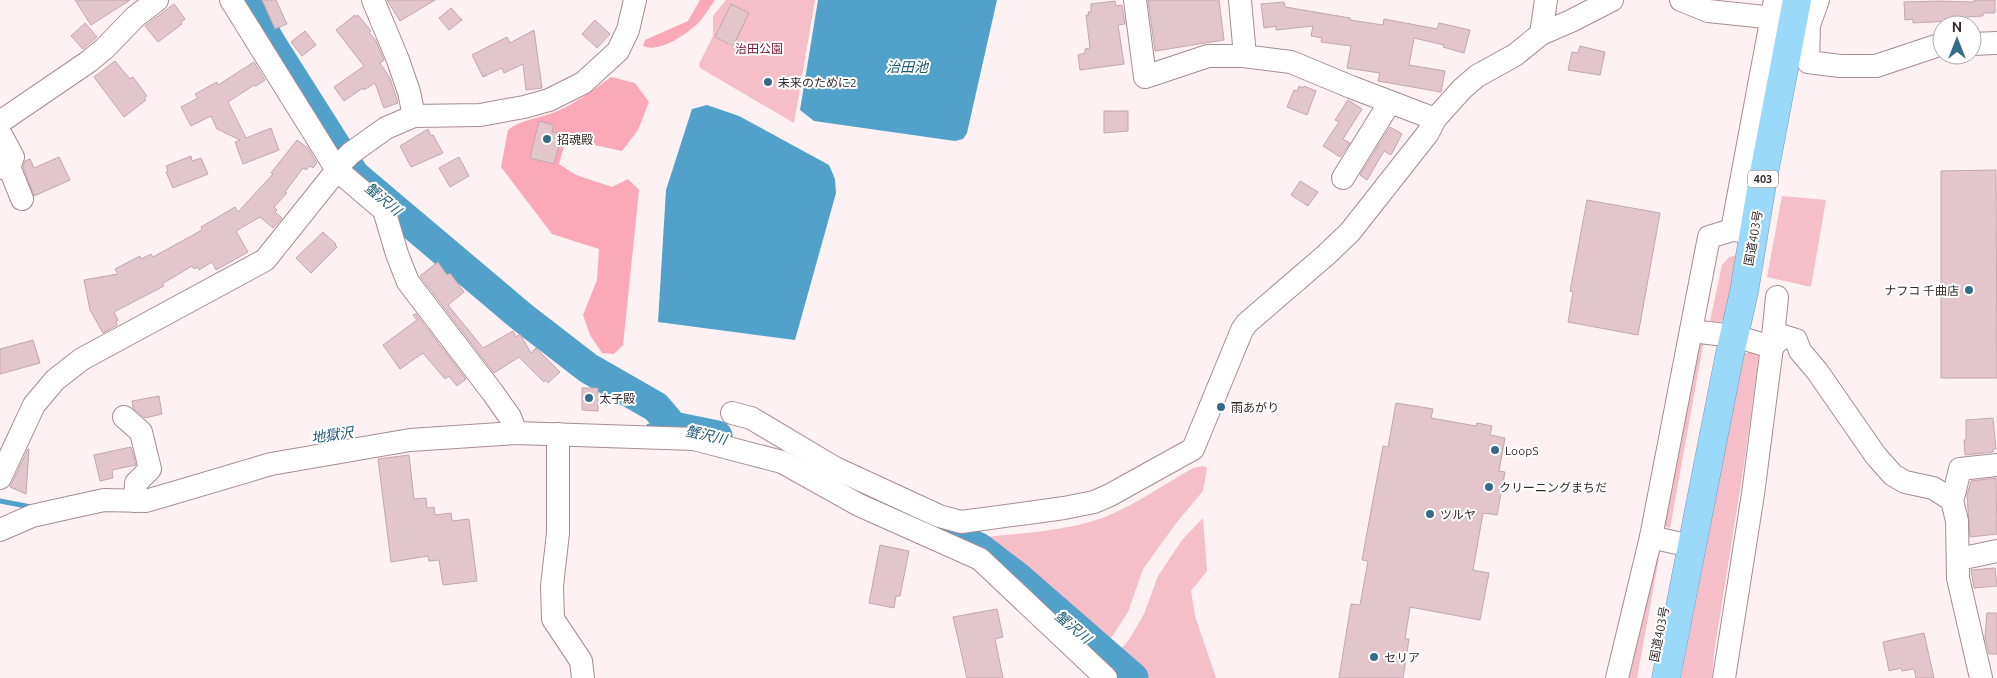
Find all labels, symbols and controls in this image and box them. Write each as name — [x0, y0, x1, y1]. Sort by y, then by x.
north arrow — [1932, 15, 1982, 65]
text: N — [1952, 19, 1962, 35]
park label: 治田公園 — [735, 42, 783, 55]
water label: 治田池 — [886, 59, 930, 75]
marker: 未来のために2 — [762, 76, 774, 88]
place label: 未来のために2 — [778, 76, 857, 89]
marker: 招魂殿 — [541, 133, 553, 145]
place label: 招魂殿 — [557, 133, 593, 146]
road number: 403 — [1748, 170, 1778, 188]
water label: 蟹沢川 — [362, 179, 406, 220]
street label: 国道403号 — [1742, 209, 1764, 267]
place label: ナフコ 千曲店 — [1884, 284, 1959, 297]
marker: ナフコ 千曲店 — [1963, 284, 1975, 296]
marker: 太子殿 — [583, 392, 595, 404]
place label: 太子殿 — [599, 392, 635, 405]
marker: 雨あがり — [1215, 401, 1227, 413]
place label: 雨あがり — [1231, 401, 1279, 414]
water label: 蟹沢川 — [684, 422, 730, 448]
water label: 地獄沢 — [310, 424, 356, 446]
marker: LoopS — [1489, 444, 1501, 456]
place label: LoopS — [1505, 444, 1538, 457]
marker: クリーニングまちだ — [1483, 481, 1495, 493]
place label: クリーニングまちだ — [1499, 481, 1607, 494]
marker: ツルヤ — [1424, 508, 1436, 520]
place label: ツルヤ — [1440, 508, 1476, 521]
street label: 国道403号 — [1647, 605, 1671, 663]
water label: 蟹沢川 — [1052, 607, 1096, 648]
marker: セリア — [1368, 651, 1380, 663]
place label: セリア — [1384, 651, 1420, 664]

